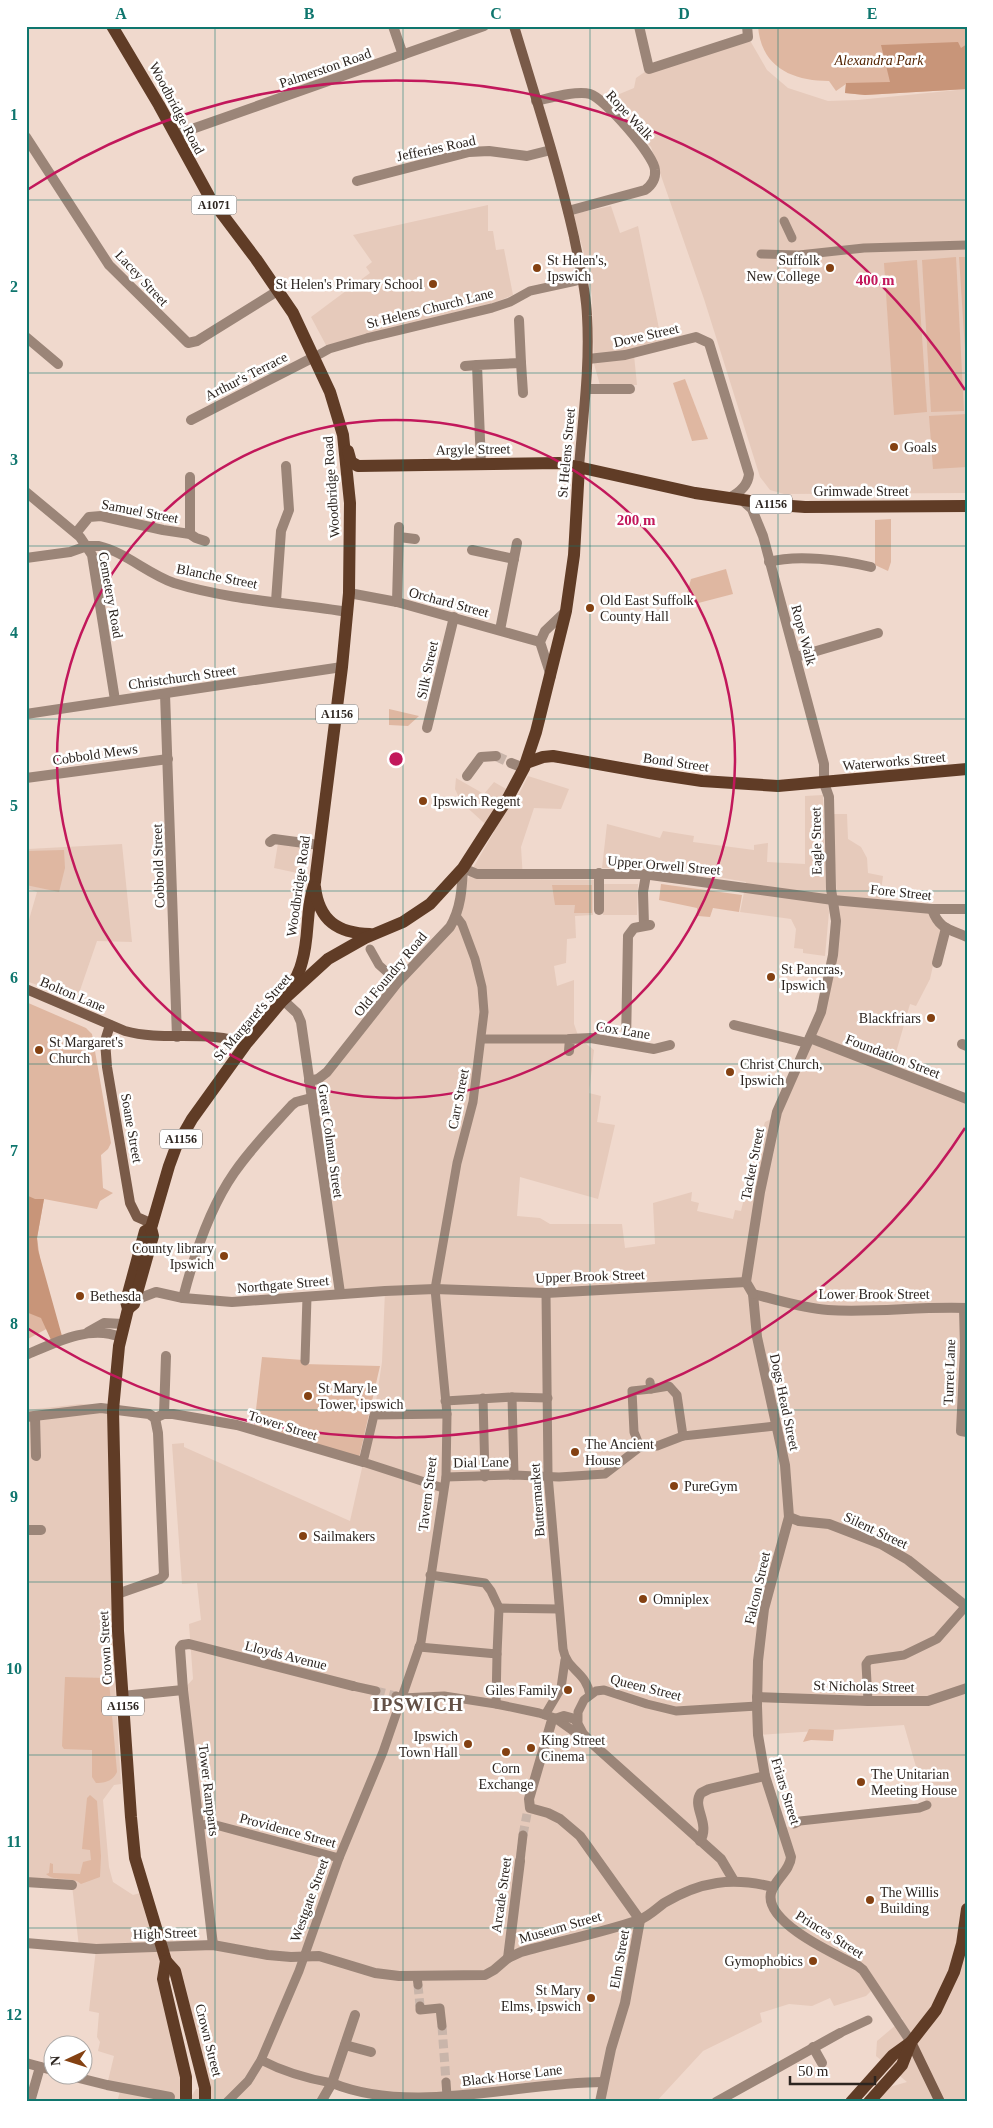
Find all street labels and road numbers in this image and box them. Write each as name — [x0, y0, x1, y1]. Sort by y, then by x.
street label: Palmerston Road — [277, 46, 373, 91]
street label: Woodbridge Road — [146, 60, 207, 157]
street label: Rope Walk — [603, 88, 656, 143]
street label: Jefferies Road — [395, 133, 477, 164]
road number: A1071 — [192, 196, 236, 214]
street label: Lacey Street — [112, 247, 171, 309]
street label: St Helens Church Lane — [365, 285, 495, 332]
street label: Dove Street — [612, 321, 680, 350]
street label: Arthur's Terrace — [203, 349, 290, 404]
street label: St Helens Street — [555, 407, 578, 499]
street label: Woodbridge Road — [320, 436, 343, 538]
street label: Argyle Street — [435, 441, 511, 458]
street label: Grimwade Street — [813, 484, 909, 499]
road number: A1156 — [750, 494, 792, 514]
street label: Samuel Street — [100, 497, 180, 526]
street label: Cemetery Road — [96, 551, 125, 639]
street label: Blanche Street — [175, 561, 259, 592]
street label: Orchard Street — [407, 585, 491, 620]
street label: Rope Walk — [788, 603, 819, 667]
street label: Silk Street — [414, 640, 441, 700]
street label: Christchurch Street — [127, 663, 237, 692]
road number: A1156 — [316, 704, 358, 724]
street label: Cobbold Mews — [51, 741, 139, 768]
street label: Bond Street — [642, 750, 710, 775]
street label: Waterworks Street — [842, 750, 946, 773]
street label: Eagle Street — [808, 807, 825, 875]
street label: Cobbold Street — [150, 823, 167, 908]
street label: Woodbridge Road — [284, 835, 313, 938]
street label: Upper Orwell Street — [607, 853, 721, 878]
street label: Fore Street — [869, 882, 933, 903]
street label: Old Foundry Road — [351, 929, 430, 1019]
street label: St Margaret's Street — [211, 971, 294, 1064]
street label: Bolton Lane — [38, 974, 108, 1015]
street label: Cox Lane — [595, 1019, 651, 1042]
street label: Foundation Street — [843, 1032, 942, 1081]
street label: Carr Street — [445, 1068, 472, 1130]
street label: Great Colman Street — [315, 1083, 346, 1199]
street label: Soane Street — [118, 1092, 145, 1164]
street label: Tacket Street — [738, 1127, 767, 1201]
road number: A1156 — [160, 1130, 202, 1148]
street label: Upper Brook Street — [535, 1267, 645, 1286]
street label: Northgate Street — [236, 1273, 330, 1296]
street label: Lower Brook Street — [818, 1287, 930, 1302]
street label: Turret Lane — [941, 1339, 958, 1405]
street label: Dogs Head Street — [767, 1352, 802, 1452]
street label: Tower Street — [246, 1408, 319, 1443]
street label: Dial Lane — [453, 1455, 509, 1470]
street label: Tavern Street — [415, 1456, 440, 1532]
street label: Buttermarket — [527, 1462, 548, 1537]
street label: Silent Street — [841, 1509, 910, 1552]
street label: Falcon Street — [742, 1550, 773, 1626]
street label: Crown Street — [96, 1610, 115, 1685]
street label: Lloyds Avenue — [243, 1638, 329, 1673]
street label: Queen Street — [609, 1671, 683, 1704]
street label: St Nicholas Street — [813, 1678, 915, 1695]
road number: A1156 — [102, 1696, 144, 1715]
street label: Tower Ramparts — [195, 1743, 222, 1837]
street label: Friars Street — [768, 1756, 803, 1826]
street label: Providence Street — [238, 1810, 338, 1851]
street label: Arcade Street — [489, 1856, 514, 1934]
street label: Westgate Street — [288, 1857, 331, 1944]
street label: Princes Street — [793, 1908, 867, 1961]
street label: Museum Street — [517, 1909, 603, 1946]
street label: High Street — [133, 1925, 197, 1942]
street label: Elm Street — [607, 1928, 632, 1990]
street label: Crown Street — [192, 2002, 225, 2078]
street label: Black Horse Lane — [461, 2062, 563, 2089]

